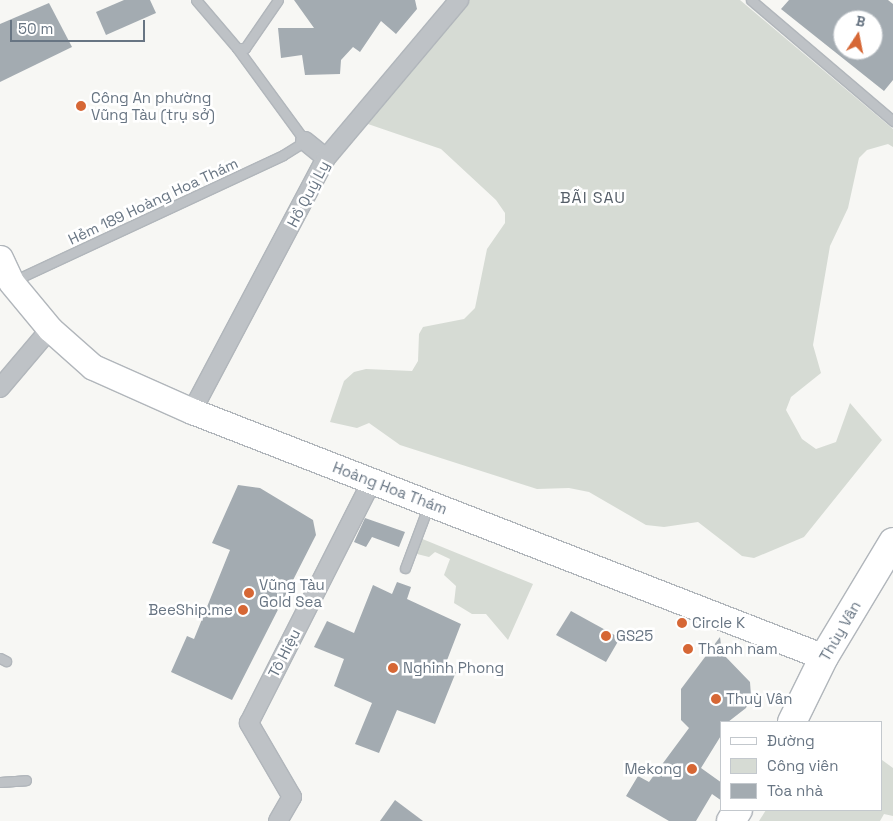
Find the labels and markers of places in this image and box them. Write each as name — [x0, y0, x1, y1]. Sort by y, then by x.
place label: Công An phường Vũng Tàu (trụ sở) — [91, 88, 215, 123]
marker: Công An phường Vũng Tàu (trụ sở) — [75, 100, 87, 112]
place label: Vũng Tàu Gold Sea — [259, 575, 325, 610]
marker: Vũng Tàu Gold Sea — [243, 587, 255, 599]
place label: BeeShip.me — [148, 601, 233, 619]
marker: BeeShip.me — [237, 604, 249, 616]
place label: Circle K — [692, 614, 745, 632]
marker: Circle K — [676, 617, 688, 629]
place label: GS25 — [616, 627, 653, 645]
marker: GS25 — [600, 630, 612, 642]
place label: Thanh nam — [698, 640, 778, 658]
marker: Thanh nam — [682, 643, 694, 655]
place label: Nghinh Phong — [403, 659, 504, 677]
marker: Nghinh Phong — [387, 662, 399, 674]
place label: Thuỳ Vân — [726, 690, 793, 708]
marker: Thuỳ Vân — [710, 693, 722, 705]
place label: Mekong — [624, 760, 682, 778]
marker: Mekong — [686, 763, 698, 775]

